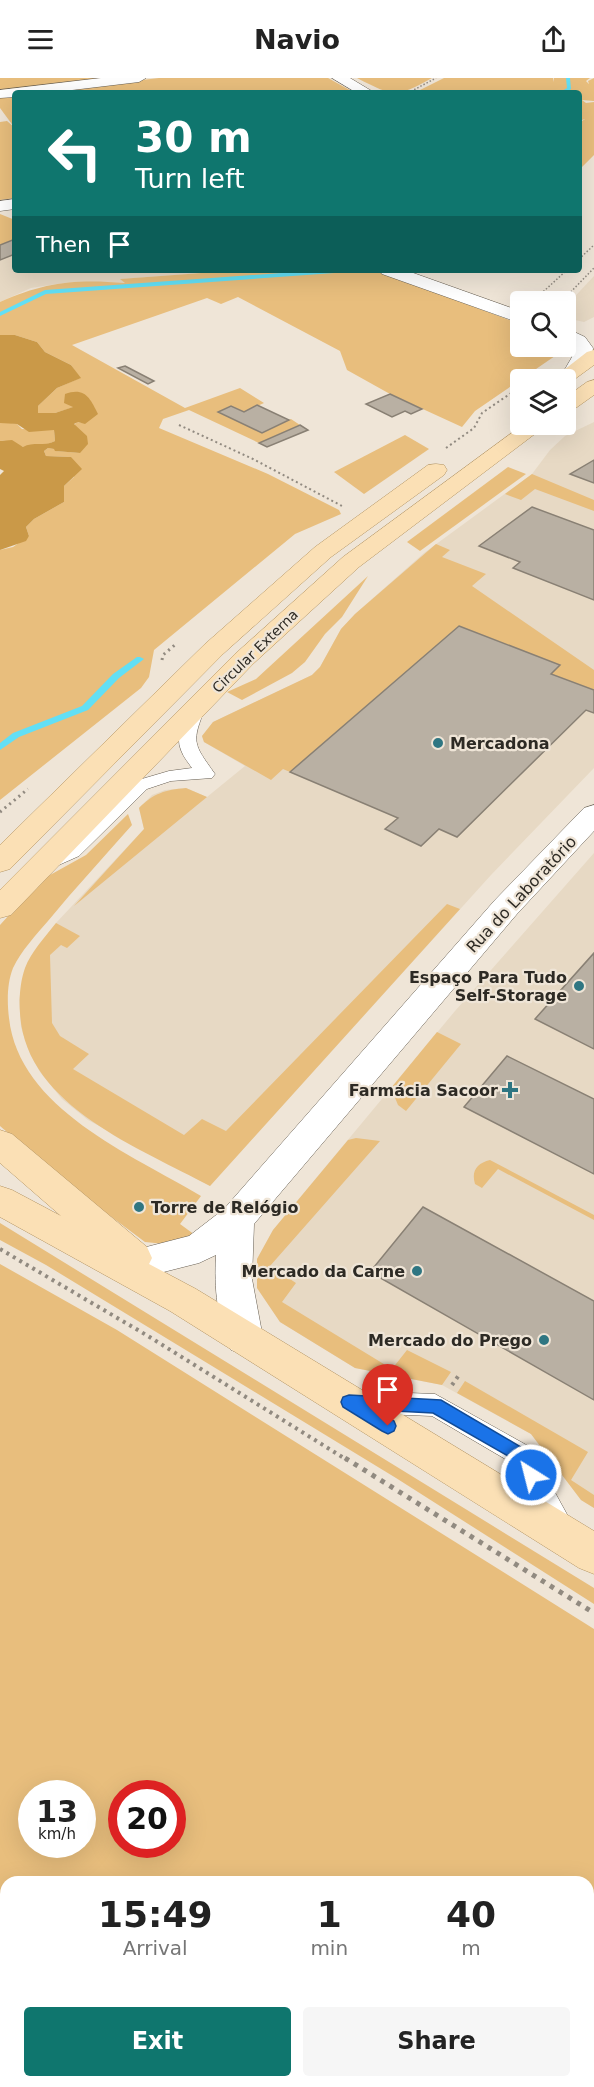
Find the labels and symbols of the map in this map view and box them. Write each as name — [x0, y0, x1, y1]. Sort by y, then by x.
street label: Circular Externa — [209, 606, 301, 696]
place label: Mercadona — [450, 734, 550, 753]
marker: Mercadona — [431, 736, 445, 750]
street label: Rua do Laboratório — [462, 832, 580, 957]
place label: Espaço Para Tudo Self-Storage — [409, 968, 567, 1005]
marker: Espaço Para Tudo Self-Storage — [572, 979, 586, 993]
place label: Farmácia Sacoor — [349, 1081, 498, 1100]
marker: Farmácia Sacoor — [503, 1083, 517, 1097]
place label: Torre de Relógio — [151, 1198, 298, 1217]
marker: Torre de Relógio — [132, 1200, 146, 1214]
place label: Mercado da Carne — [242, 1262, 405, 1281]
marker: Mercado da Carne — [410, 1264, 424, 1278]
place label: Mercado do Prego — [368, 1331, 532, 1350]
marker: Mercado do Prego — [537, 1333, 551, 1347]
pin — [362, 1364, 413, 1426]
position arrow — [499, 1443, 563, 1507]
speed limit sign: 20 — [108, 1780, 186, 1858]

